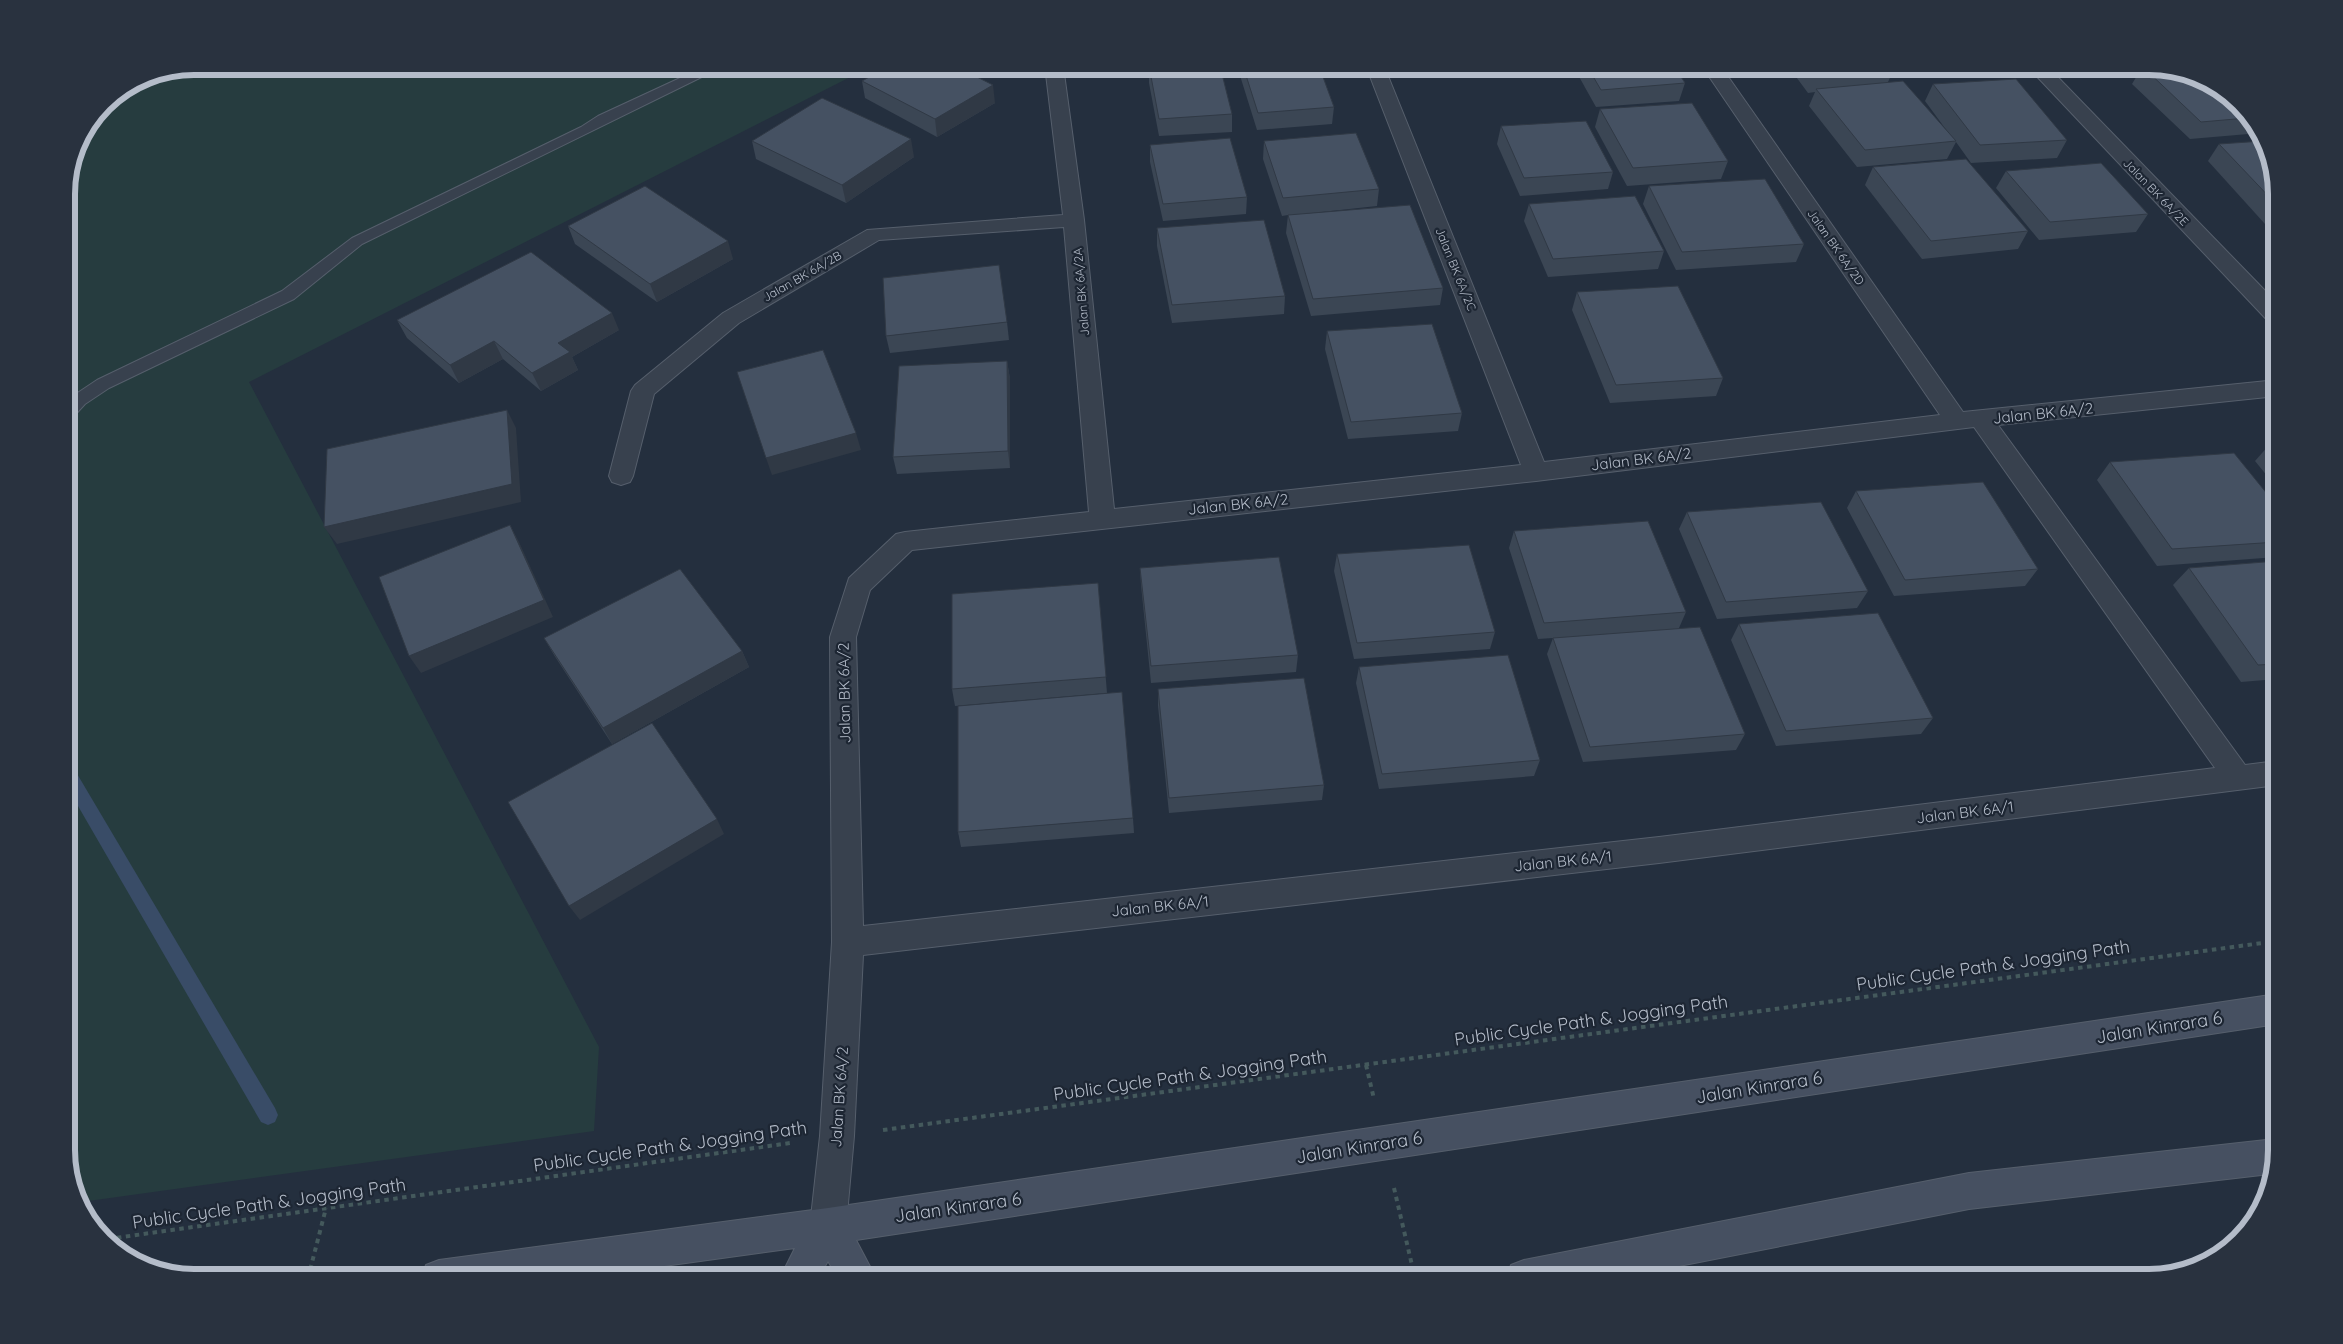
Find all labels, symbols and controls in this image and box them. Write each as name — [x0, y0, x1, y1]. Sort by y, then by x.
street label: Jalan BK 6A/2E — [2120, 155, 2192, 229]
street label: Jalan BK 6A/2D — [1804, 206, 1868, 288]
street label: Jalan BK 6A/2C — [1432, 225, 1480, 313]
street label: Jalan BK 6A/2B — [760, 247, 844, 305]
street label: Jalan BK 6A/2A — [1070, 247, 1092, 337]
street label: Jalan BK 6A/2 — [1992, 398, 2094, 428]
street label: Jalan BK 6A/2 — [1590, 443, 1692, 475]
street label: Jalan BK 6A/2 — [1187, 489, 1289, 519]
street label: Jalan BK 6A/2 — [834, 642, 854, 744]
street label: Jalan BK 6A/1 — [1915, 797, 2015, 827]
street label: Jalan BK 6A/1 — [1513, 846, 1613, 876]
street label: Jalan BK 6A/1 — [1110, 891, 1210, 921]
street label: Public Cycle Path & Jogging Path — [1855, 934, 2131, 996]
street label: Public Cycle Path & Jogging Path — [1453, 989, 1729, 1051]
street label: Jalan Kinrara 6 — [2094, 1006, 2224, 1048]
street label: Public Cycle Path & Jogging Path — [1052, 1044, 1328, 1106]
street label: Jalan BK 6A/2 — [826, 1046, 852, 1148]
street label: Jalan Kinrara 6 — [1694, 1066, 1824, 1108]
street label: Public Cycle Path & Jogging Path — [532, 1115, 808, 1177]
street label: Jalan Kinrara 6 — [1294, 1126, 1424, 1168]
street label: Public Cycle Path & Jogging Path — [131, 1172, 407, 1234]
street label: Jalan Kinrara 6 — [893, 1187, 1023, 1227]

